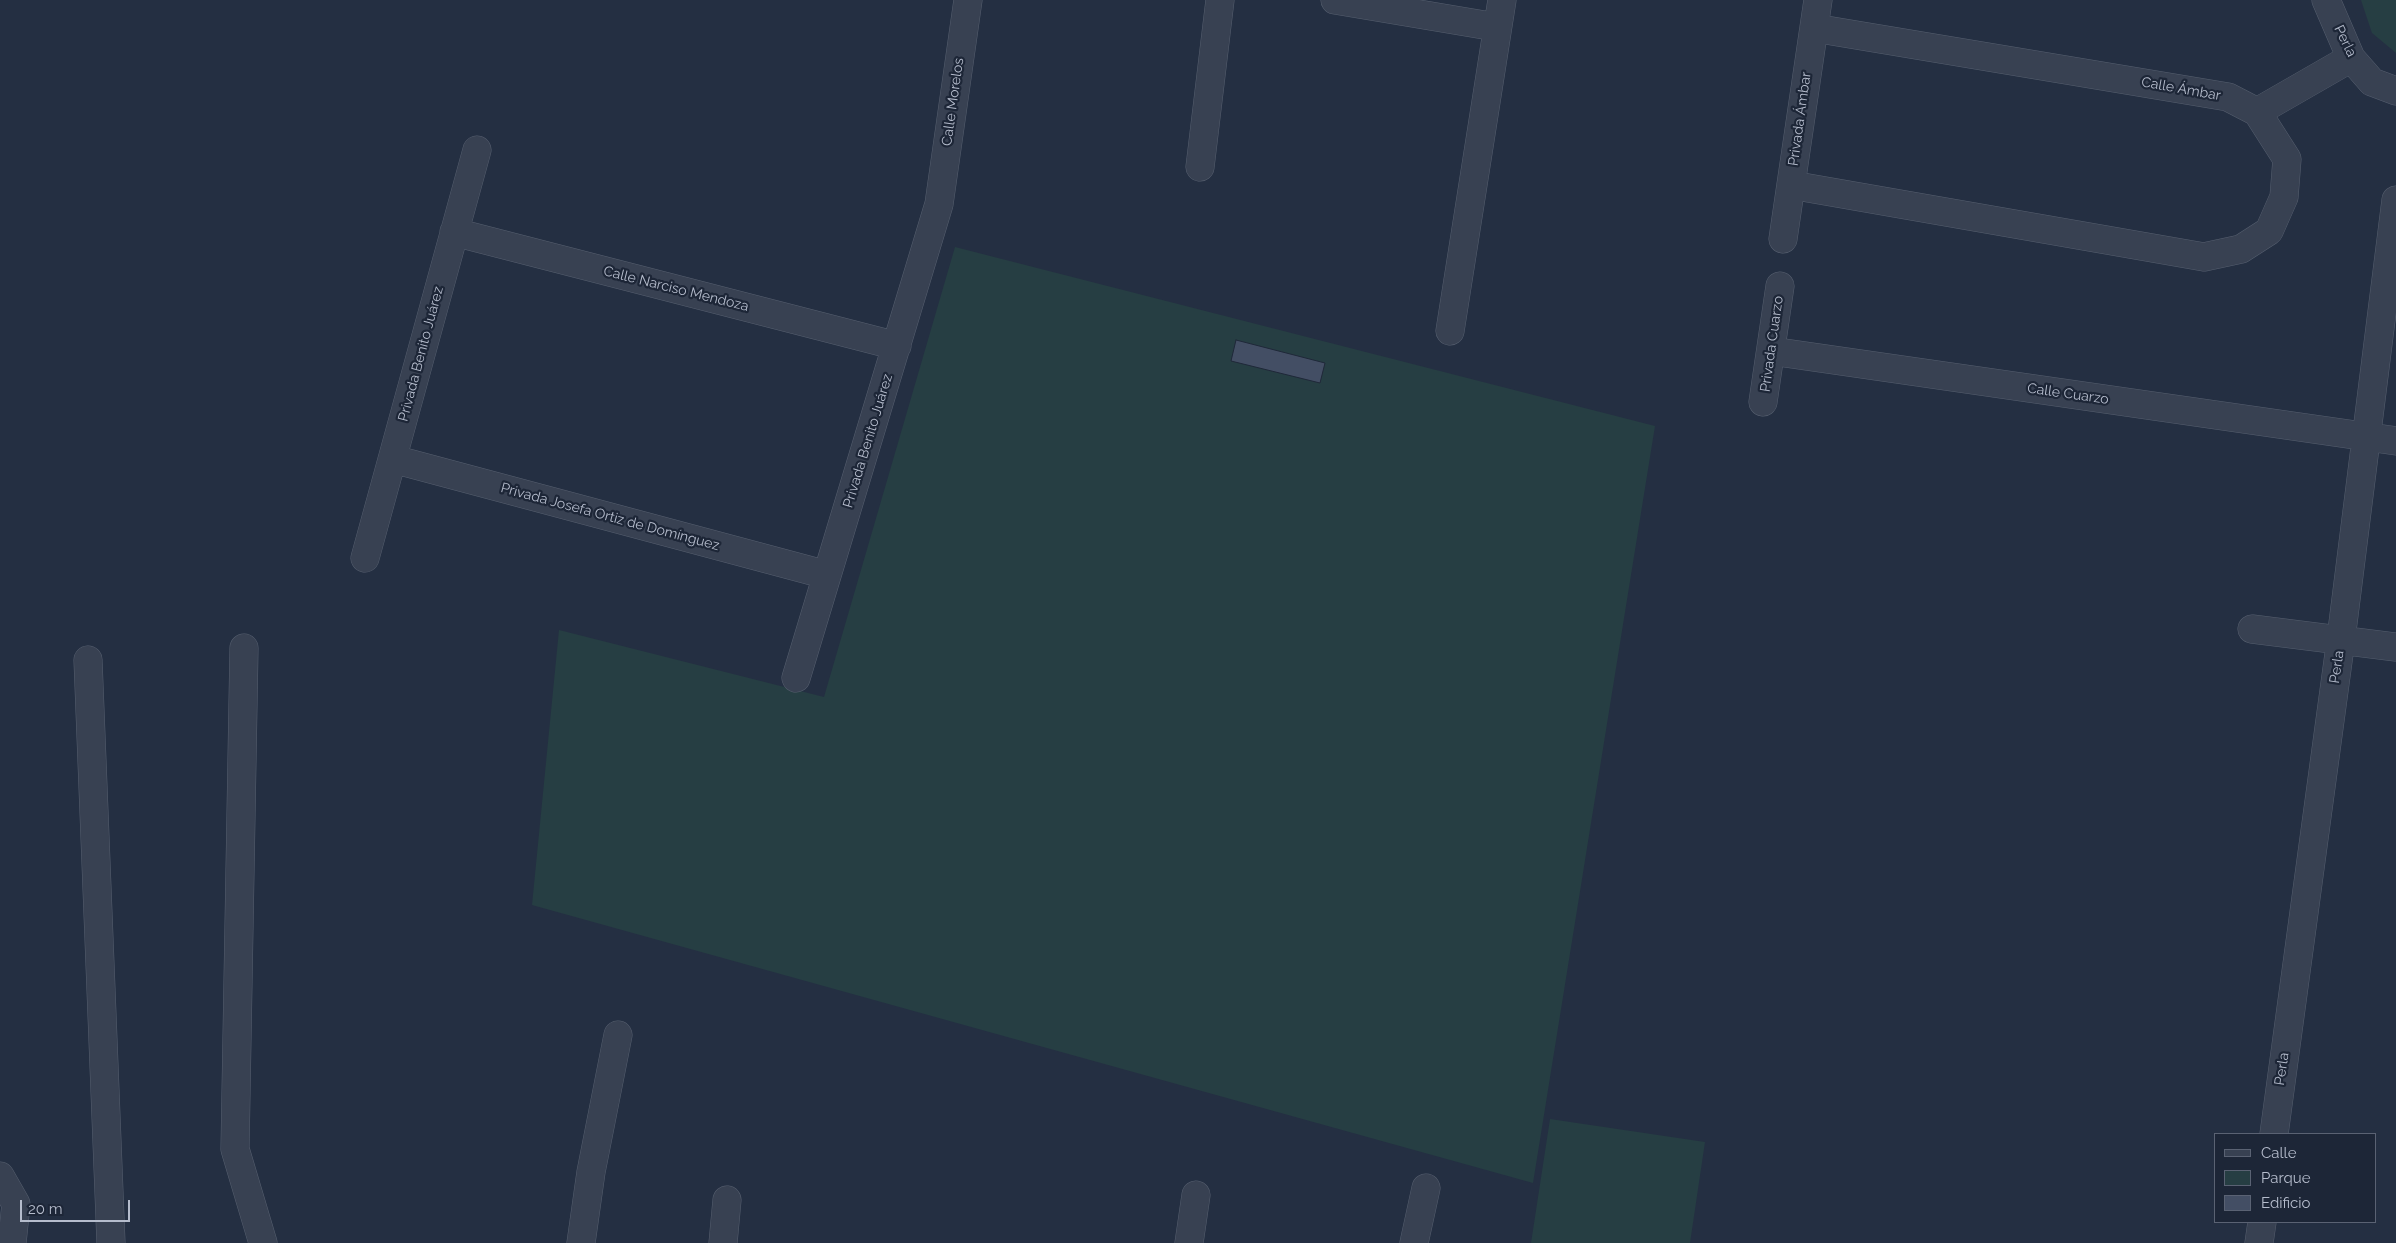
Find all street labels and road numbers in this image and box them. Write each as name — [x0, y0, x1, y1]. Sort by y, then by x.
street label: Perla — [2330, 22, 2360, 60]
street label: Calle Morelos — [938, 57, 968, 147]
street label: Privada Ámbar — [1785, 71, 1815, 167]
street label: Calle Ámbar — [2140, 74, 2222, 104]
street label: Calle Narciso Mendoza — [602, 263, 750, 315]
street label: Privada Benito Juárez — [395, 285, 447, 423]
street label: Privada Cuarzo — [1757, 295, 1787, 393]
street label: Privada Benito Juárez — [840, 372, 896, 510]
street label: Calle Cuarzo — [2026, 380, 2110, 408]
street label: Privada Josefa Ortiz de Domínguez — [499, 480, 721, 554]
street label: Perla — [2326, 649, 2348, 685]
street label: Perla — [2271, 1051, 2293, 1087]

